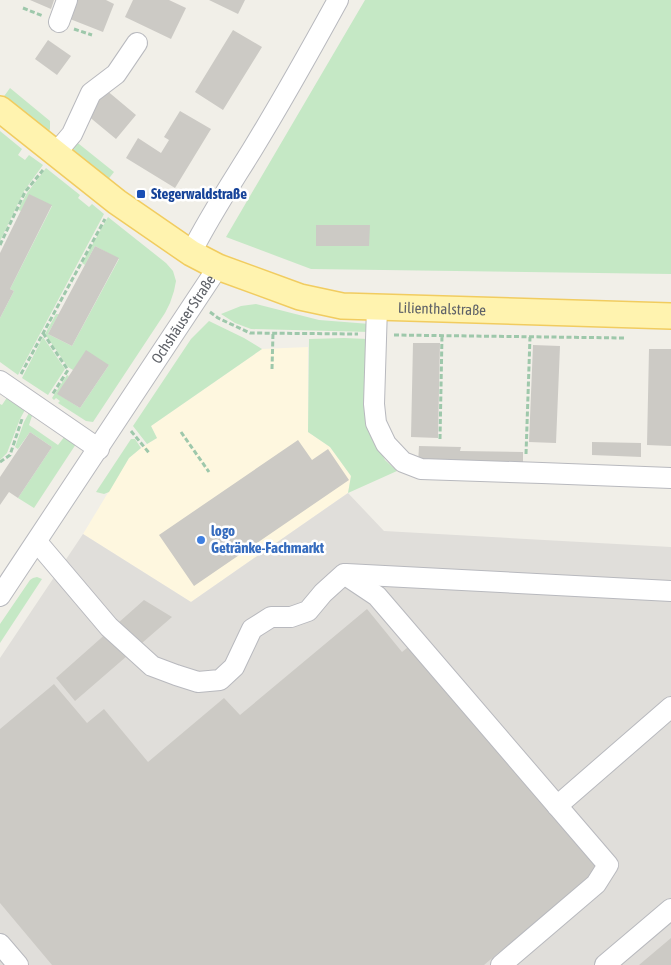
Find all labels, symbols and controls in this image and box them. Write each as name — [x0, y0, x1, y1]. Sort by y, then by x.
place label: Stegerwaldstraße — [151, 185, 247, 202]
marker: Stegerwaldstraße — [135, 188, 147, 200]
street label: Ochshäuser Straße — [148, 271, 219, 366]
street label: Lilienthalstraße — [398, 299, 486, 318]
place label: logo Getränke-Fachmarkt — [211, 522, 325, 556]
marker: logo Getränke-Fachmarkt — [195, 534, 207, 546]

